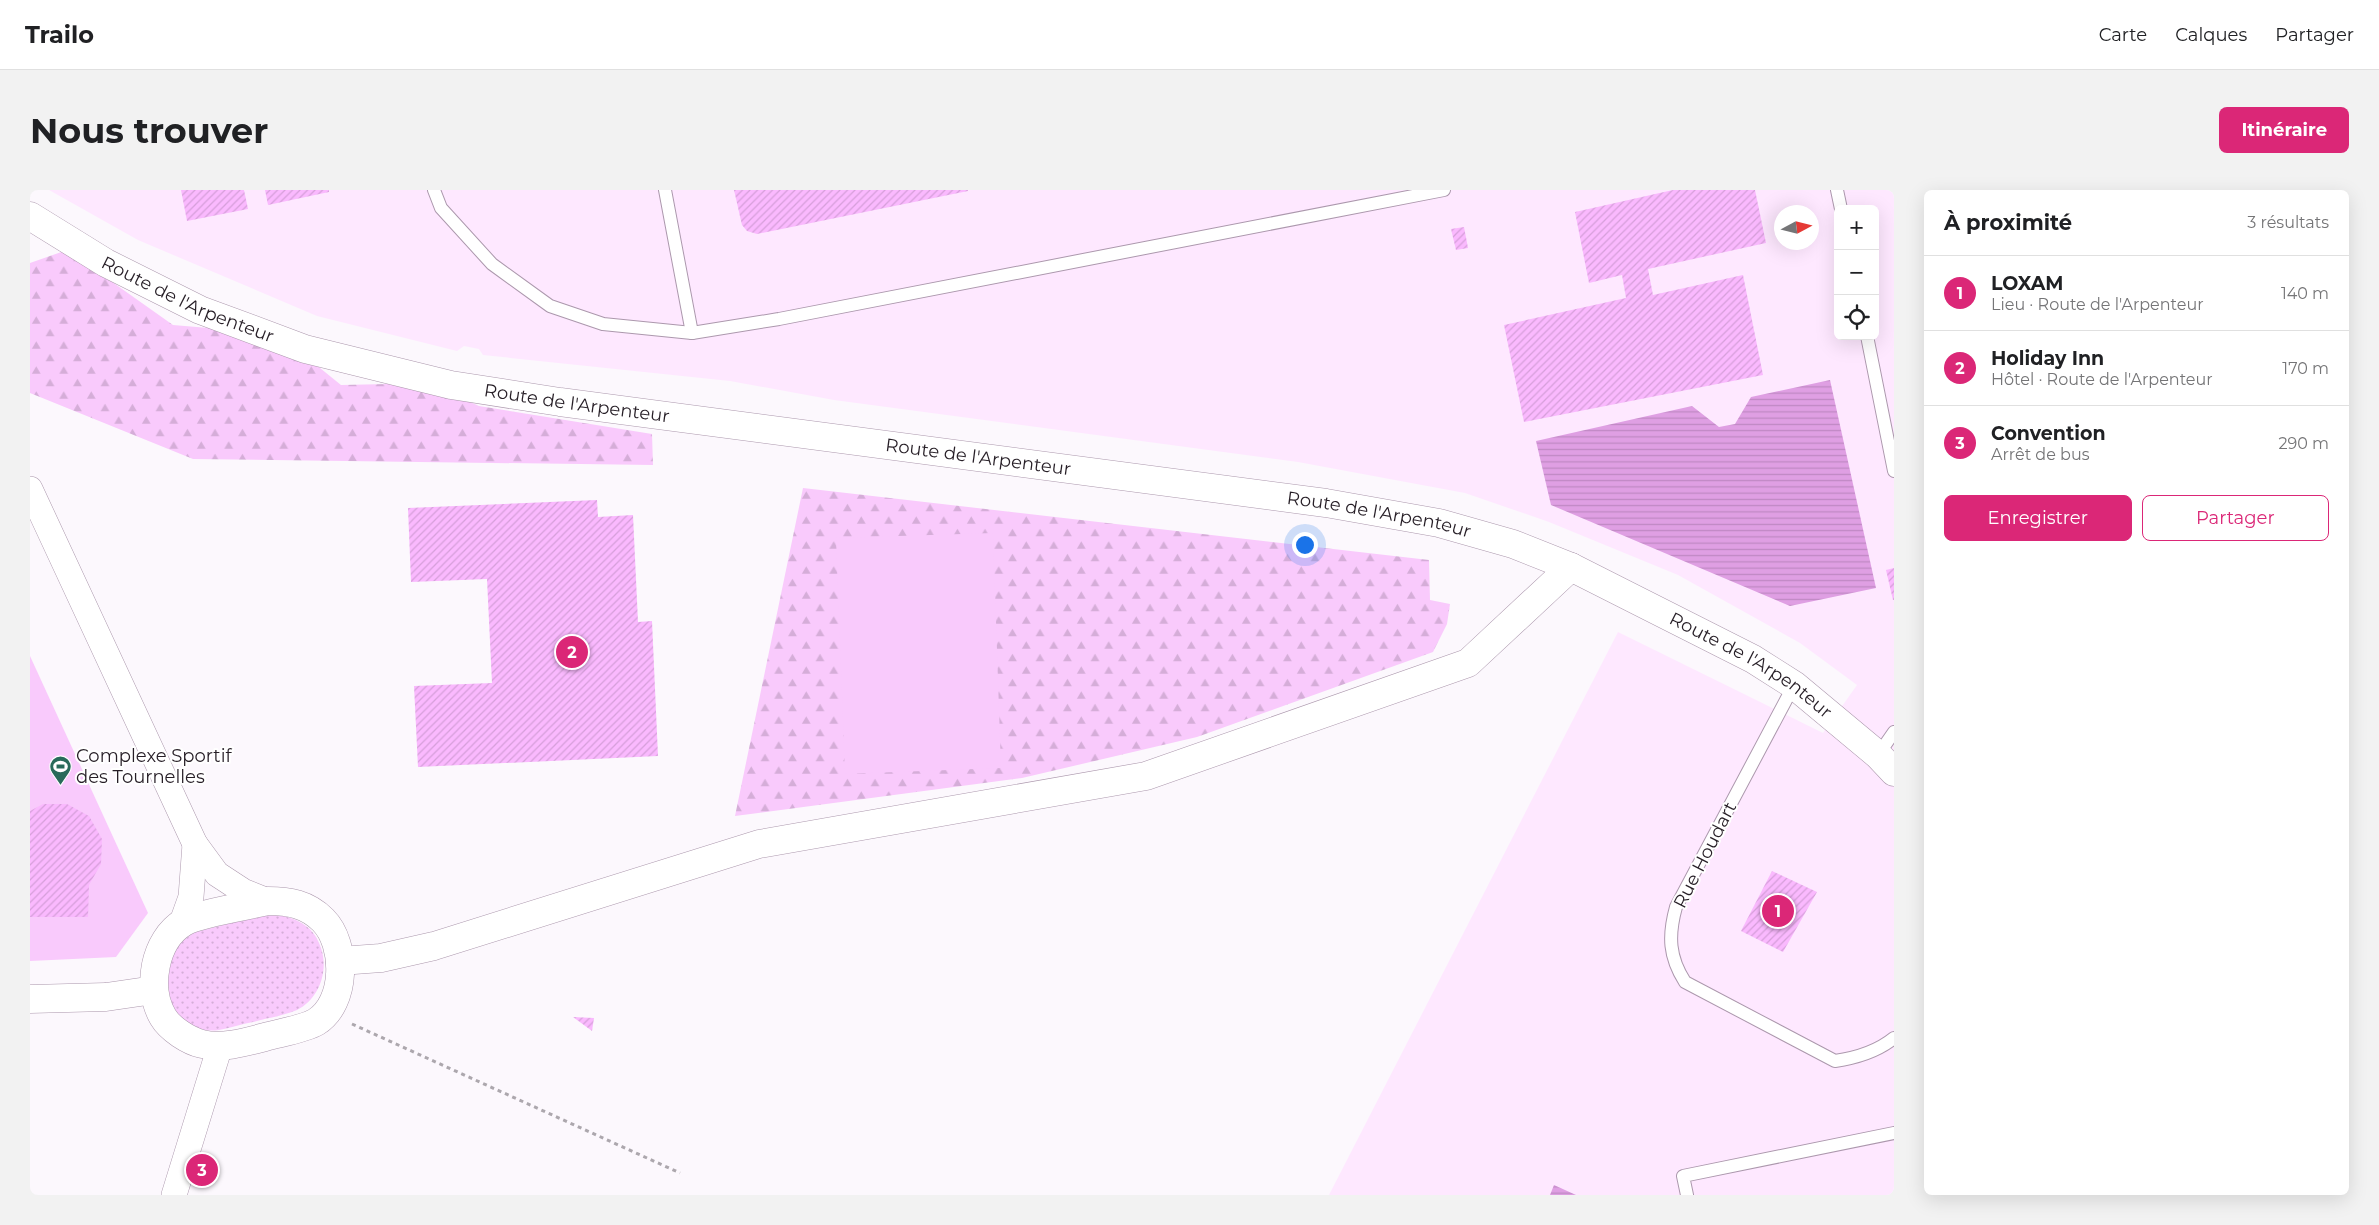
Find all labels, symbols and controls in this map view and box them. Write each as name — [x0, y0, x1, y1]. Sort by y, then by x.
text: Trailo — [25, 20, 94, 49]
text: Carte — [2099, 24, 2147, 46]
text: Calques — [2175, 24, 2247, 46]
text: Partager — [2275, 24, 2354, 46]
button: Itinéraire — [2219, 107, 2349, 153]
text: Nous trouver — [30, 109, 268, 152]
north arrow — [1774, 205, 1819, 250]
map controls — [1834, 205, 1879, 340]
button: + — [1834, 205, 1879, 250]
text: À proximité — [1944, 210, 2072, 235]
text: 3 résultats — [2247, 213, 2329, 232]
button: − — [1834, 250, 1879, 295]
street label: Route de l'Arpenteur — [98, 251, 277, 347]
text: LOXAM — [1991, 272, 2063, 295]
text: 1 — [1957, 284, 1963, 303]
text: 140 m — [2281, 284, 2329, 303]
button: locate — [1834, 295, 1879, 340]
text: Lieu · Route de l'Arpenteur — [1991, 295, 2204, 314]
text: Holiday Inn — [1991, 347, 2104, 370]
text: 2 — [1955, 359, 1965, 378]
text: 170 m — [2282, 359, 2329, 378]
text: Hôtel · Route de l'Arpenteur — [1991, 370, 2213, 389]
street label: Route de l'Arpenteur — [483, 379, 671, 427]
text: Convention — [1991, 422, 2106, 445]
street label: Route de l'Arpenteur — [884, 434, 1072, 480]
text: 3 — [1955, 434, 1965, 453]
text: 290 m — [2278, 434, 2329, 453]
text: Arrêt de bus — [1991, 445, 2089, 464]
street label: Route de l'Arpenteur — [1286, 487, 1474, 543]
button: Enregistrer — [1944, 495, 2132, 541]
button: Partager — [2142, 495, 2329, 541]
your location — [1292, 532, 1318, 558]
street label: Route de l'Arpenteur — [1666, 608, 1836, 723]
pin: 2 — [556, 633, 588, 671]
place label: Complexe Sportif des Tournelles — [76, 745, 232, 788]
sports icon: Complexe Sportif des Tournelles — [48, 754, 72, 785]
street label: Rue Houdart — [1669, 798, 1741, 912]
pin: 1 — [1762, 892, 1794, 930]
pin: 3 — [186, 1151, 218, 1189]

